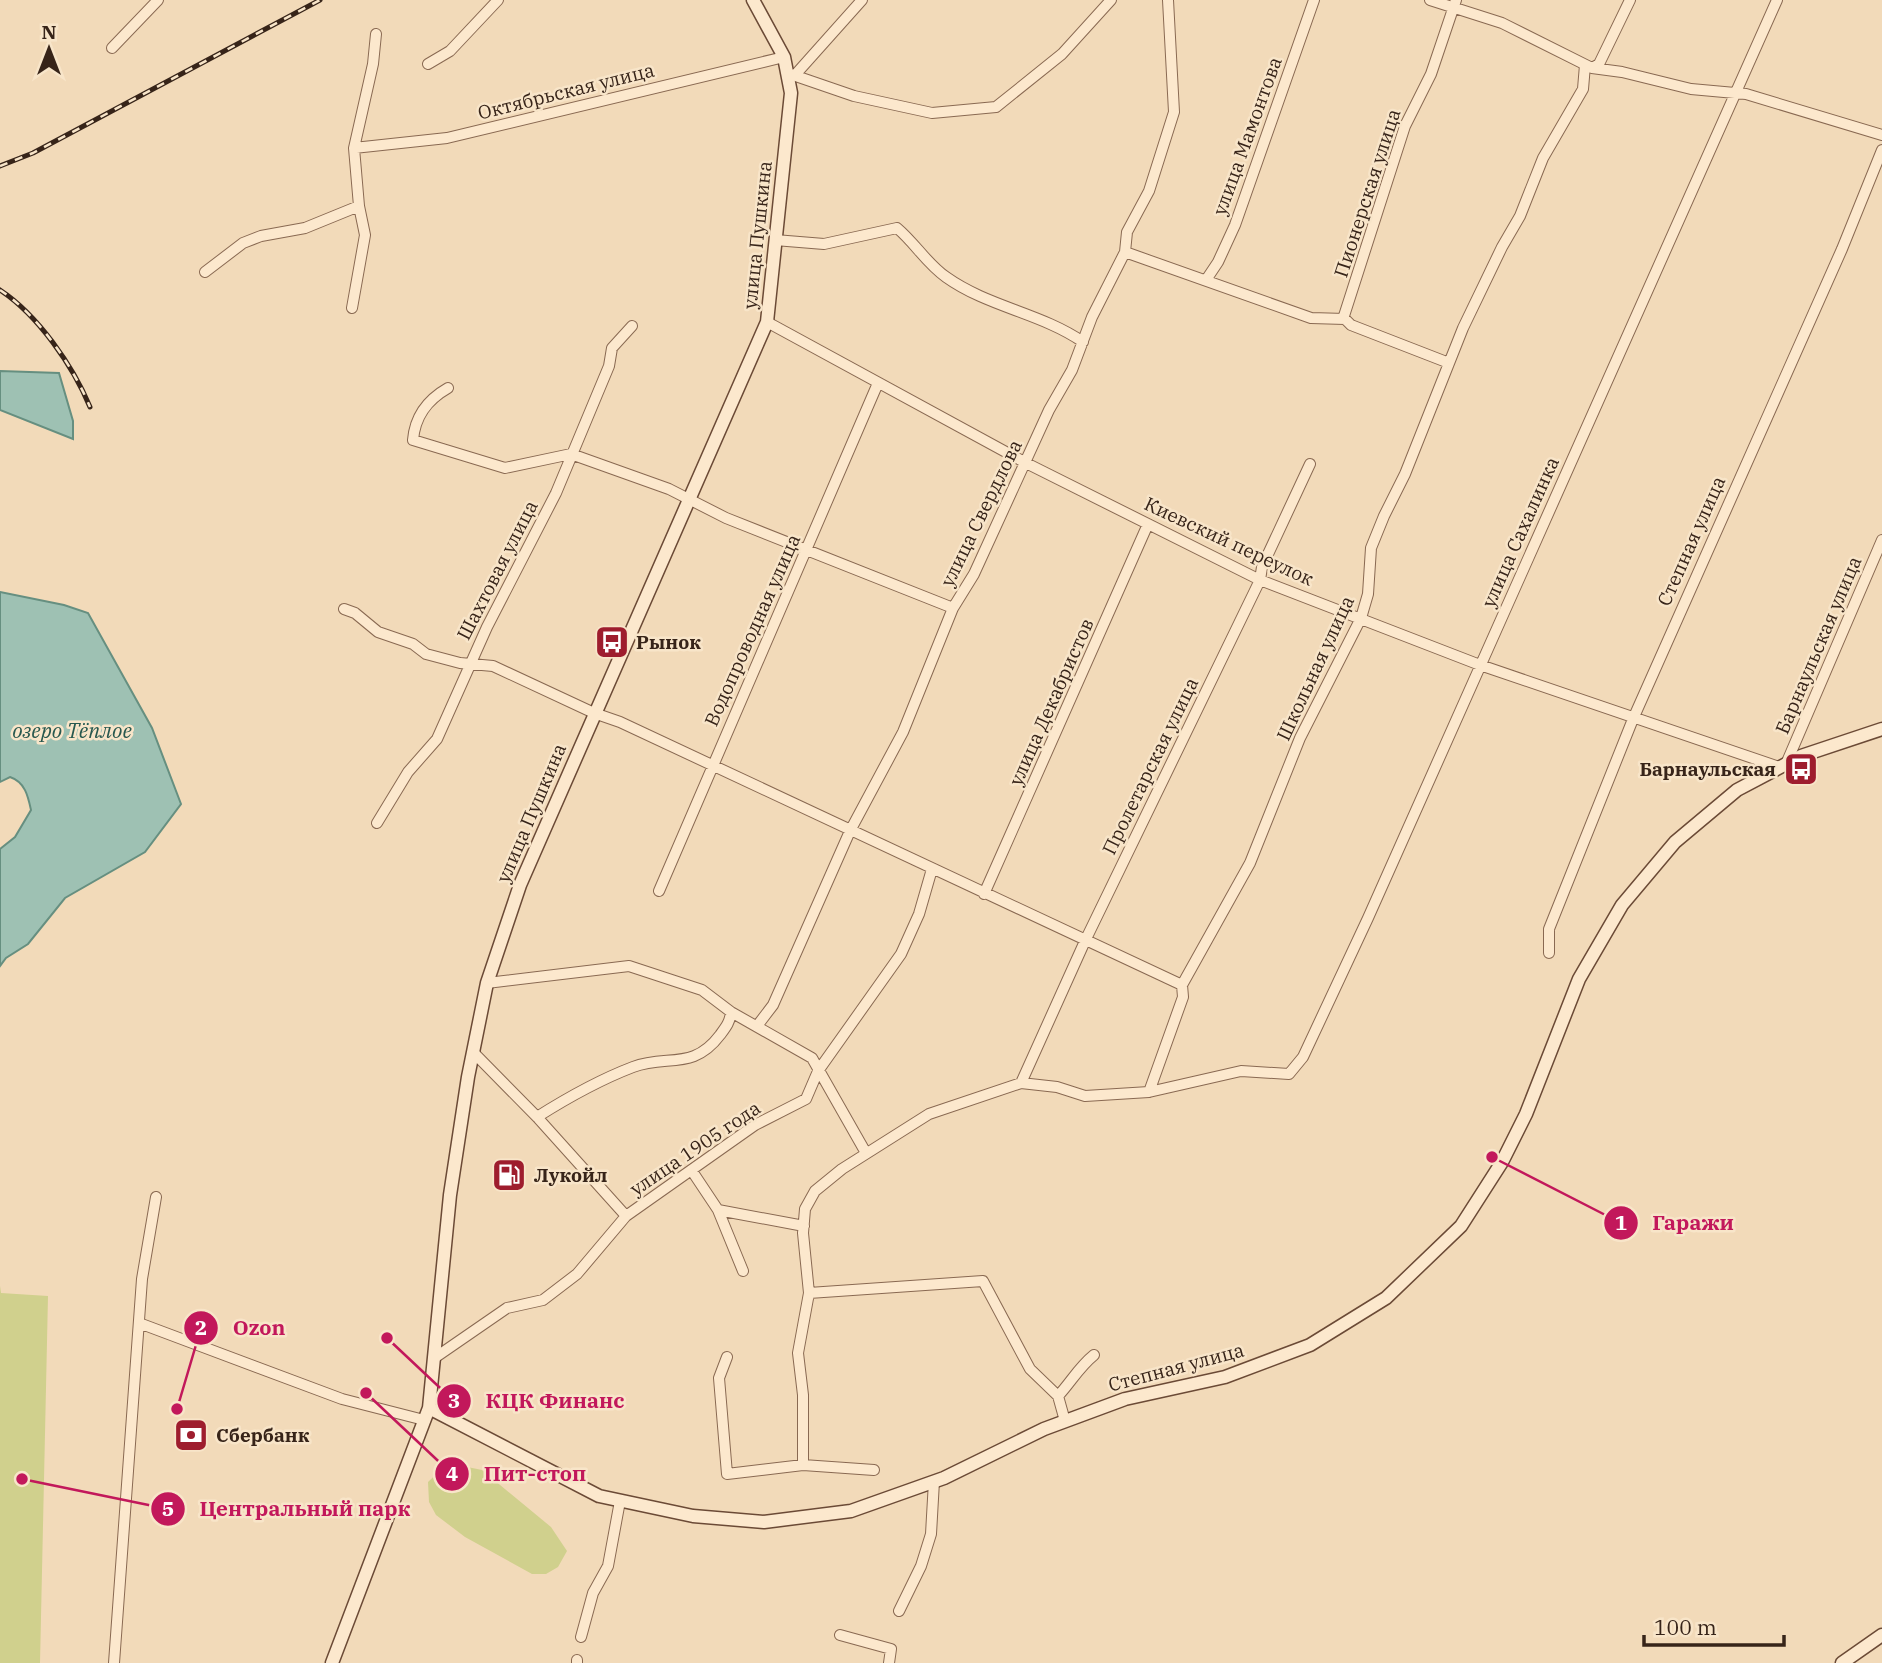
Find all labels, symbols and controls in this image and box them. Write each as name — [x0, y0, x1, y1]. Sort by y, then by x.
north arrow — [14, 14, 84, 84]
text: N — [41, 20, 57, 44]
street label: улица Мамонтова — [1207, 53, 1287, 219]
street label: Октябрьская улица — [475, 57, 657, 125]
street label: Пионерская улица — [1328, 106, 1406, 280]
street label: улица Пушкина — [737, 160, 777, 310]
street label: улица Свердлова — [935, 436, 1027, 590]
street label: улица Сахалинка — [1476, 453, 1564, 611]
street label: Степная улица — [1652, 472, 1730, 610]
street label: Киевский переулок — [1141, 491, 1317, 591]
street label: Шахтовая улица — [451, 496, 543, 644]
street label: Водопроводная улица — [699, 530, 805, 730]
street label: Барнаульская улица — [1770, 553, 1866, 737]
street label: Школьная улица — [1271, 592, 1359, 744]
street label: улица Декабристов — [1003, 615, 1099, 789]
bus stop icon: Рынок — [593, 623, 631, 661]
place label: Рынок — [636, 630, 701, 654]
street label: Пролетарская улица — [1097, 673, 1203, 859]
water label: озеро Тёплое — [12, 716, 132, 744]
street label: улица Пушкина — [491, 740, 571, 886]
bus stop icon: Барнаульская — [1782, 750, 1820, 788]
place label: Барнаульская — [1640, 757, 1776, 781]
street label: улица 1905 года — [625, 1095, 765, 1201]
fuel station icon: Лукойл — [490, 1156, 528, 1194]
place label: Лукойл — [534, 1163, 607, 1187]
callout: Гаражи — [1603, 1202, 1748, 1244]
text: 1 — [1615, 1208, 1627, 1236]
text: Гаражи — [1652, 1208, 1734, 1236]
callout: Ozon — [184, 1307, 299, 1349]
text: 2 — [195, 1313, 207, 1341]
text: Ozon — [233, 1313, 285, 1341]
street label: Степная улица — [1106, 1337, 1246, 1397]
callout: КЦК Финанс — [437, 1380, 638, 1422]
text: 3 — [448, 1386, 460, 1414]
text: КЦК Финанс — [486, 1386, 624, 1414]
bank icon: Сбербанк — [172, 1416, 210, 1454]
place label: Сбербанк — [216, 1423, 310, 1447]
callout: Пит-стоп — [434, 1453, 600, 1495]
text: 4 — [446, 1459, 458, 1487]
text: Пит-стоп — [484, 1459, 586, 1487]
callout: Центральный парк — [150, 1488, 424, 1530]
text: 5 — [162, 1494, 174, 1522]
text: Центральный парк — [200, 1494, 411, 1522]
scale bar — [1644, 1604, 1784, 1648]
text: 100 m — [1654, 1613, 1717, 1641]

